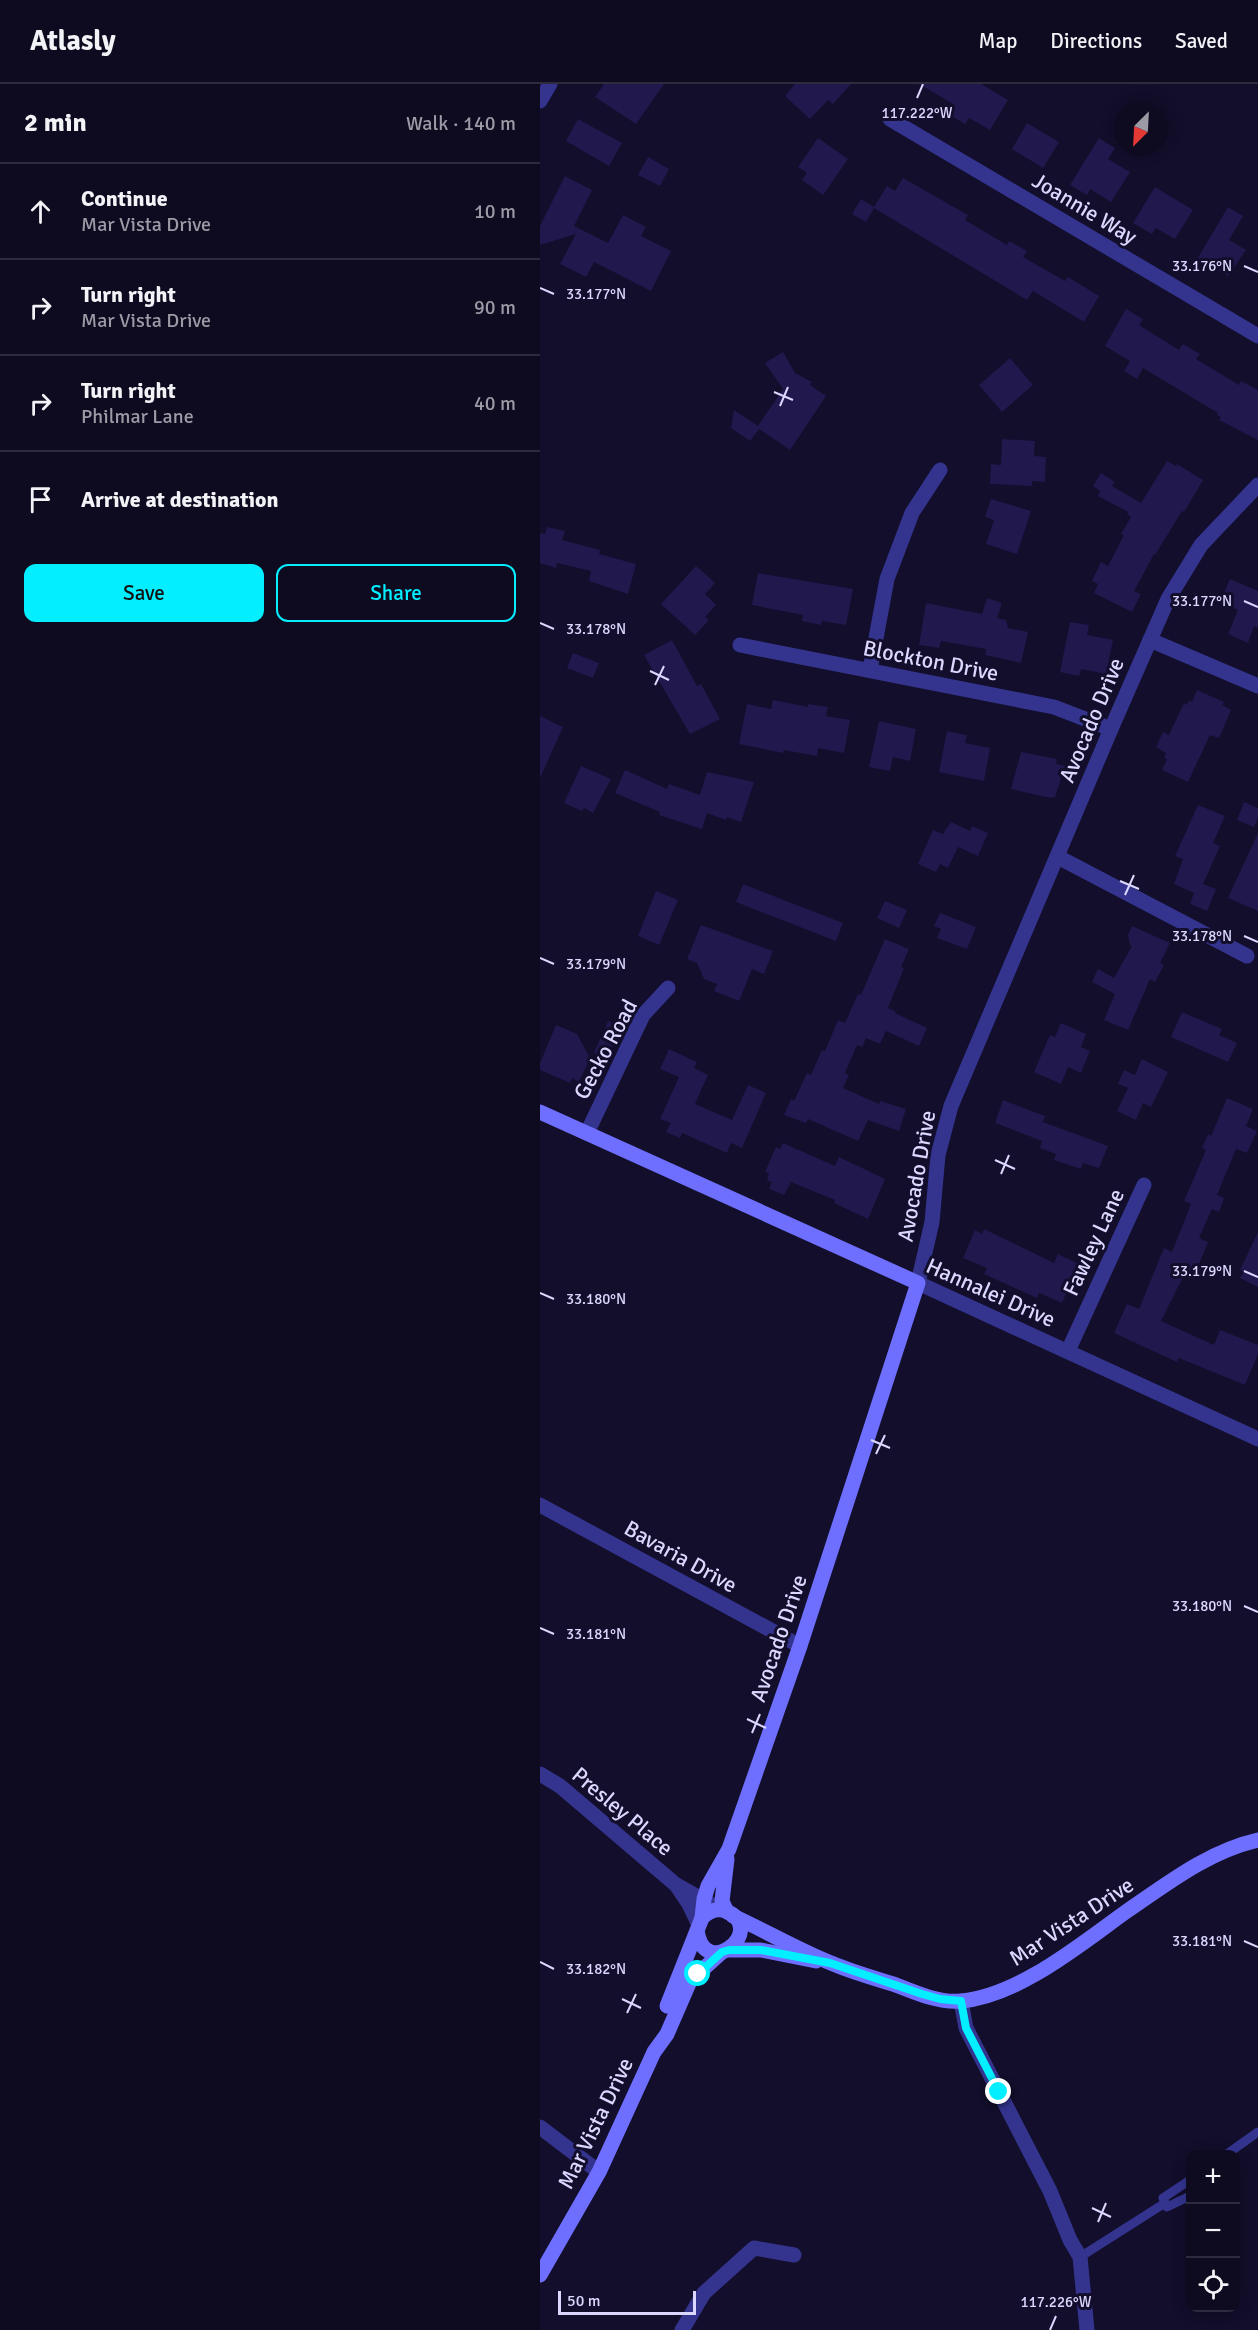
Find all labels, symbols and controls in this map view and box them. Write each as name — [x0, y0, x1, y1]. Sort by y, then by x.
text: Atlasly — [30, 24, 116, 58]
text: Map — [979, 28, 1017, 54]
text: Directions — [1050, 28, 1142, 54]
text: Saved — [1175, 28, 1228, 54]
north arrow — [1114, 102, 1168, 156]
text: 117.222°W — [882, 104, 953, 122]
text: 2 min — [24, 107, 87, 139]
text: Walk · 140 m — [406, 111, 516, 136]
street label: Joannie Way — [1027, 167, 1143, 251]
text: Continue — [81, 185, 168, 212]
icon: ahead — [24, 195, 57, 228]
text: 10 m — [474, 199, 516, 224]
text: Mar Vista Drive — [81, 212, 211, 237]
text: 33.176°N — [1172, 257, 1232, 275]
text: Turn right — [81, 281, 176, 308]
text: 33.177°N — [566, 285, 626, 303]
icon: right — [24, 291, 57, 324]
text: 90 m — [474, 295, 516, 320]
text: Mar Vista Drive — [81, 308, 211, 333]
text: Turn right — [81, 377, 176, 404]
icon: right — [24, 387, 57, 420]
text: 40 m — [474, 391, 516, 416]
text: Philmar Lane — [81, 404, 194, 429]
icon: arrive — [24, 483, 57, 516]
text: Arrive at destination — [81, 486, 278, 513]
button: Save — [24, 564, 264, 622]
button: Share — [276, 564, 516, 622]
text: 33.177°N — [1172, 592, 1232, 610]
text: 33.178°N — [566, 620, 626, 638]
street label: Blockton Drive — [861, 634, 1001, 687]
street label: Avocado Drive — [1053, 654, 1130, 787]
text: 33.178°N — [1172, 927, 1232, 945]
text: 33.179°N — [566, 955, 626, 973]
street label: Gecko Road — [568, 995, 643, 1104]
street label: Avocado Drive — [892, 1108, 941, 1244]
street label: Fawley Lane — [1057, 1184, 1130, 1300]
street label: Hannalei Drive — [922, 1252, 1060, 1333]
text: 33.179°N — [1172, 1262, 1232, 1280]
text: 33.180°N — [566, 1290, 626, 1308]
street label: Bavaria Drive — [620, 1514, 742, 1599]
street label: Avocado Drive — [744, 1571, 813, 1705]
text: 33.180°N — [1172, 1597, 1232, 1615]
text: 33.181°N — [566, 1625, 626, 1643]
street label: Presley Place — [567, 1761, 679, 1862]
street label: Mar Vista Drive — [1004, 1871, 1139, 1972]
text: 33.181°N — [1172, 1932, 1232, 1950]
text: 33.182°N — [566, 1960, 626, 1978]
route start — [684, 1960, 710, 1986]
street label: Mar Vista Drive — [552, 2053, 639, 2193]
route end — [985, 2078, 1011, 2104]
map controls — [1186, 2150, 1240, 2312]
button: + — [1186, 2150, 1240, 2204]
button: − — [1186, 2204, 1240, 2258]
button: locate — [1186, 2258, 1240, 2312]
scale bar — [558, 2288, 696, 2316]
text: 50 m — [567, 2291, 601, 2311]
text: 117.226°W — [1021, 2293, 1092, 2311]

